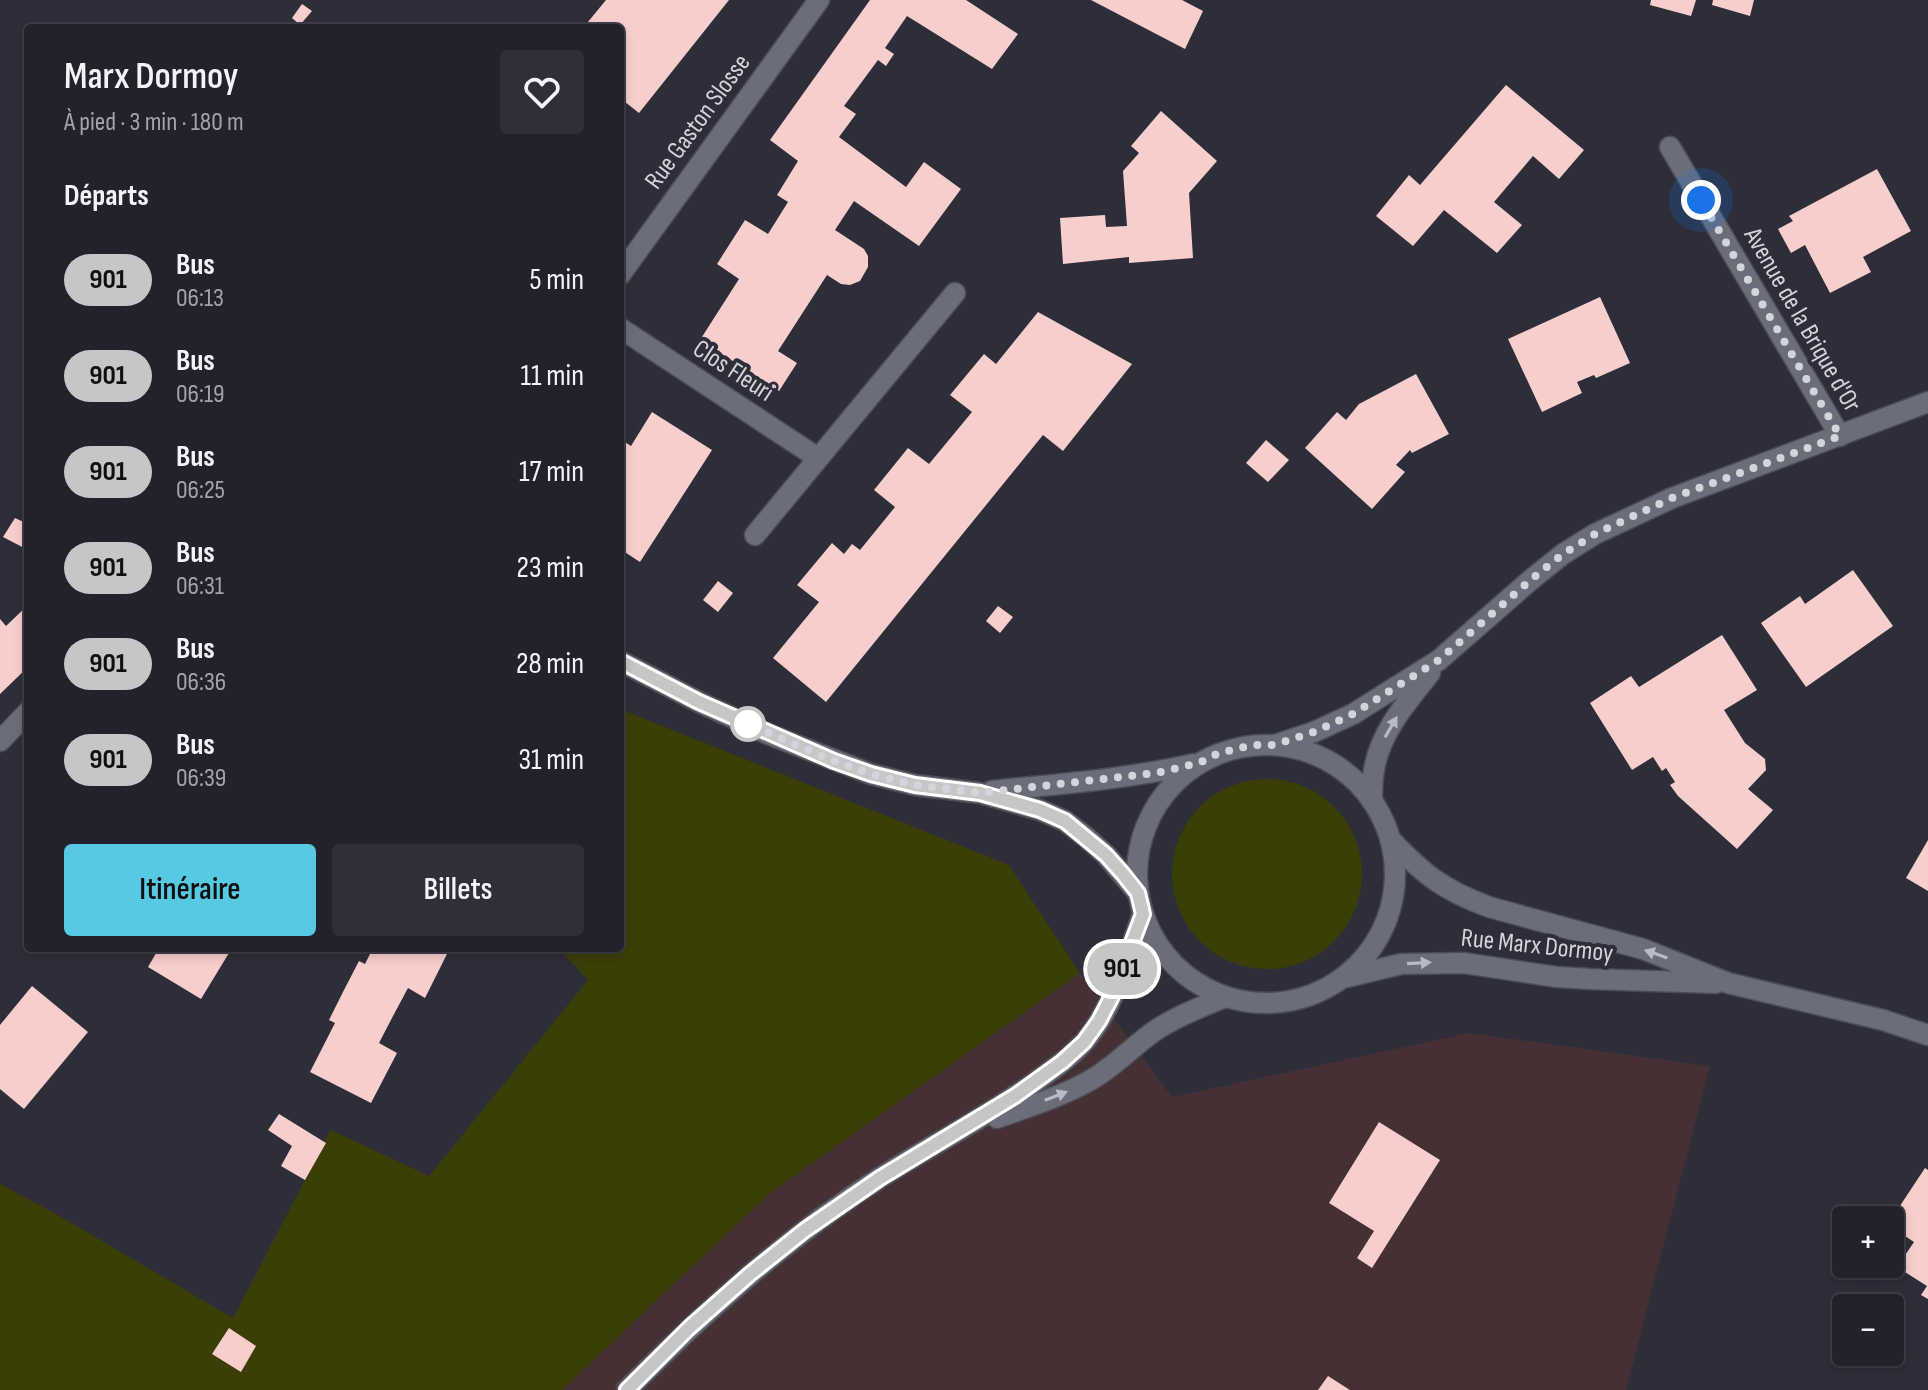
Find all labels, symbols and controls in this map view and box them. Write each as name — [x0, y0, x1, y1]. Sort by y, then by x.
street label: Rue Gaston Slosse — [639, 49, 757, 195]
button: heart — [500, 50, 584, 134]
text: Marx Dormoy — [64, 54, 238, 99]
text: À pied · 3 min · 180 m — [64, 107, 244, 138]
text: Départs — [64, 178, 149, 214]
your location — [1681, 180, 1721, 220]
street label: Avenue de la Brique d'Or — [1736, 222, 1868, 418]
text: Bus — [176, 247, 215, 283]
text: 5 min — [530, 262, 584, 298]
text: 901 — [89, 263, 127, 296]
text: 06:13 — [176, 283, 224, 314]
street label: Clos Fleuri — [687, 333, 779, 409]
text: Bus — [176, 343, 215, 379]
text: 11 min — [521, 358, 584, 394]
text: 901 — [89, 359, 127, 392]
text: 06:19 — [176, 379, 225, 410]
text: Bus — [176, 439, 215, 475]
text: 17 min — [519, 454, 584, 490]
text: 901 — [89, 455, 127, 488]
text: 06:25 — [176, 475, 225, 506]
text: Bus — [176, 535, 215, 571]
text: 23 min — [517, 550, 584, 586]
text: 901 — [89, 551, 127, 584]
text: 06:31 — [176, 571, 224, 602]
text: Bus — [176, 631, 215, 667]
text: 28 min — [516, 646, 584, 682]
text: 901 — [89, 647, 127, 680]
text: 06:36 — [176, 667, 226, 698]
unlabelled marker — [731, 707, 765, 741]
one-way arrow — [1384, 716, 1398, 738]
text: Bus — [176, 727, 215, 763]
text: 31 min — [518, 742, 584, 778]
text: 901 — [89, 743, 127, 776]
text: 06:39 — [176, 763, 226, 794]
button: Itinéraire — [64, 844, 316, 936]
button: Billets — [332, 844, 584, 936]
street label: Rue Marx Dormoy — [1459, 923, 1615, 969]
line badge: 901 — [1076, 943, 1168, 995]
one-way arrow — [1644, 947, 1668, 959]
text: 901 — [1103, 952, 1141, 985]
one-way arrow — [1407, 956, 1432, 969]
one-way arrow — [1044, 1089, 1068, 1102]
map controls — [1832, 1206, 1904, 1366]
button: + — [1832, 1206, 1904, 1278]
button: − — [1832, 1294, 1904, 1366]

